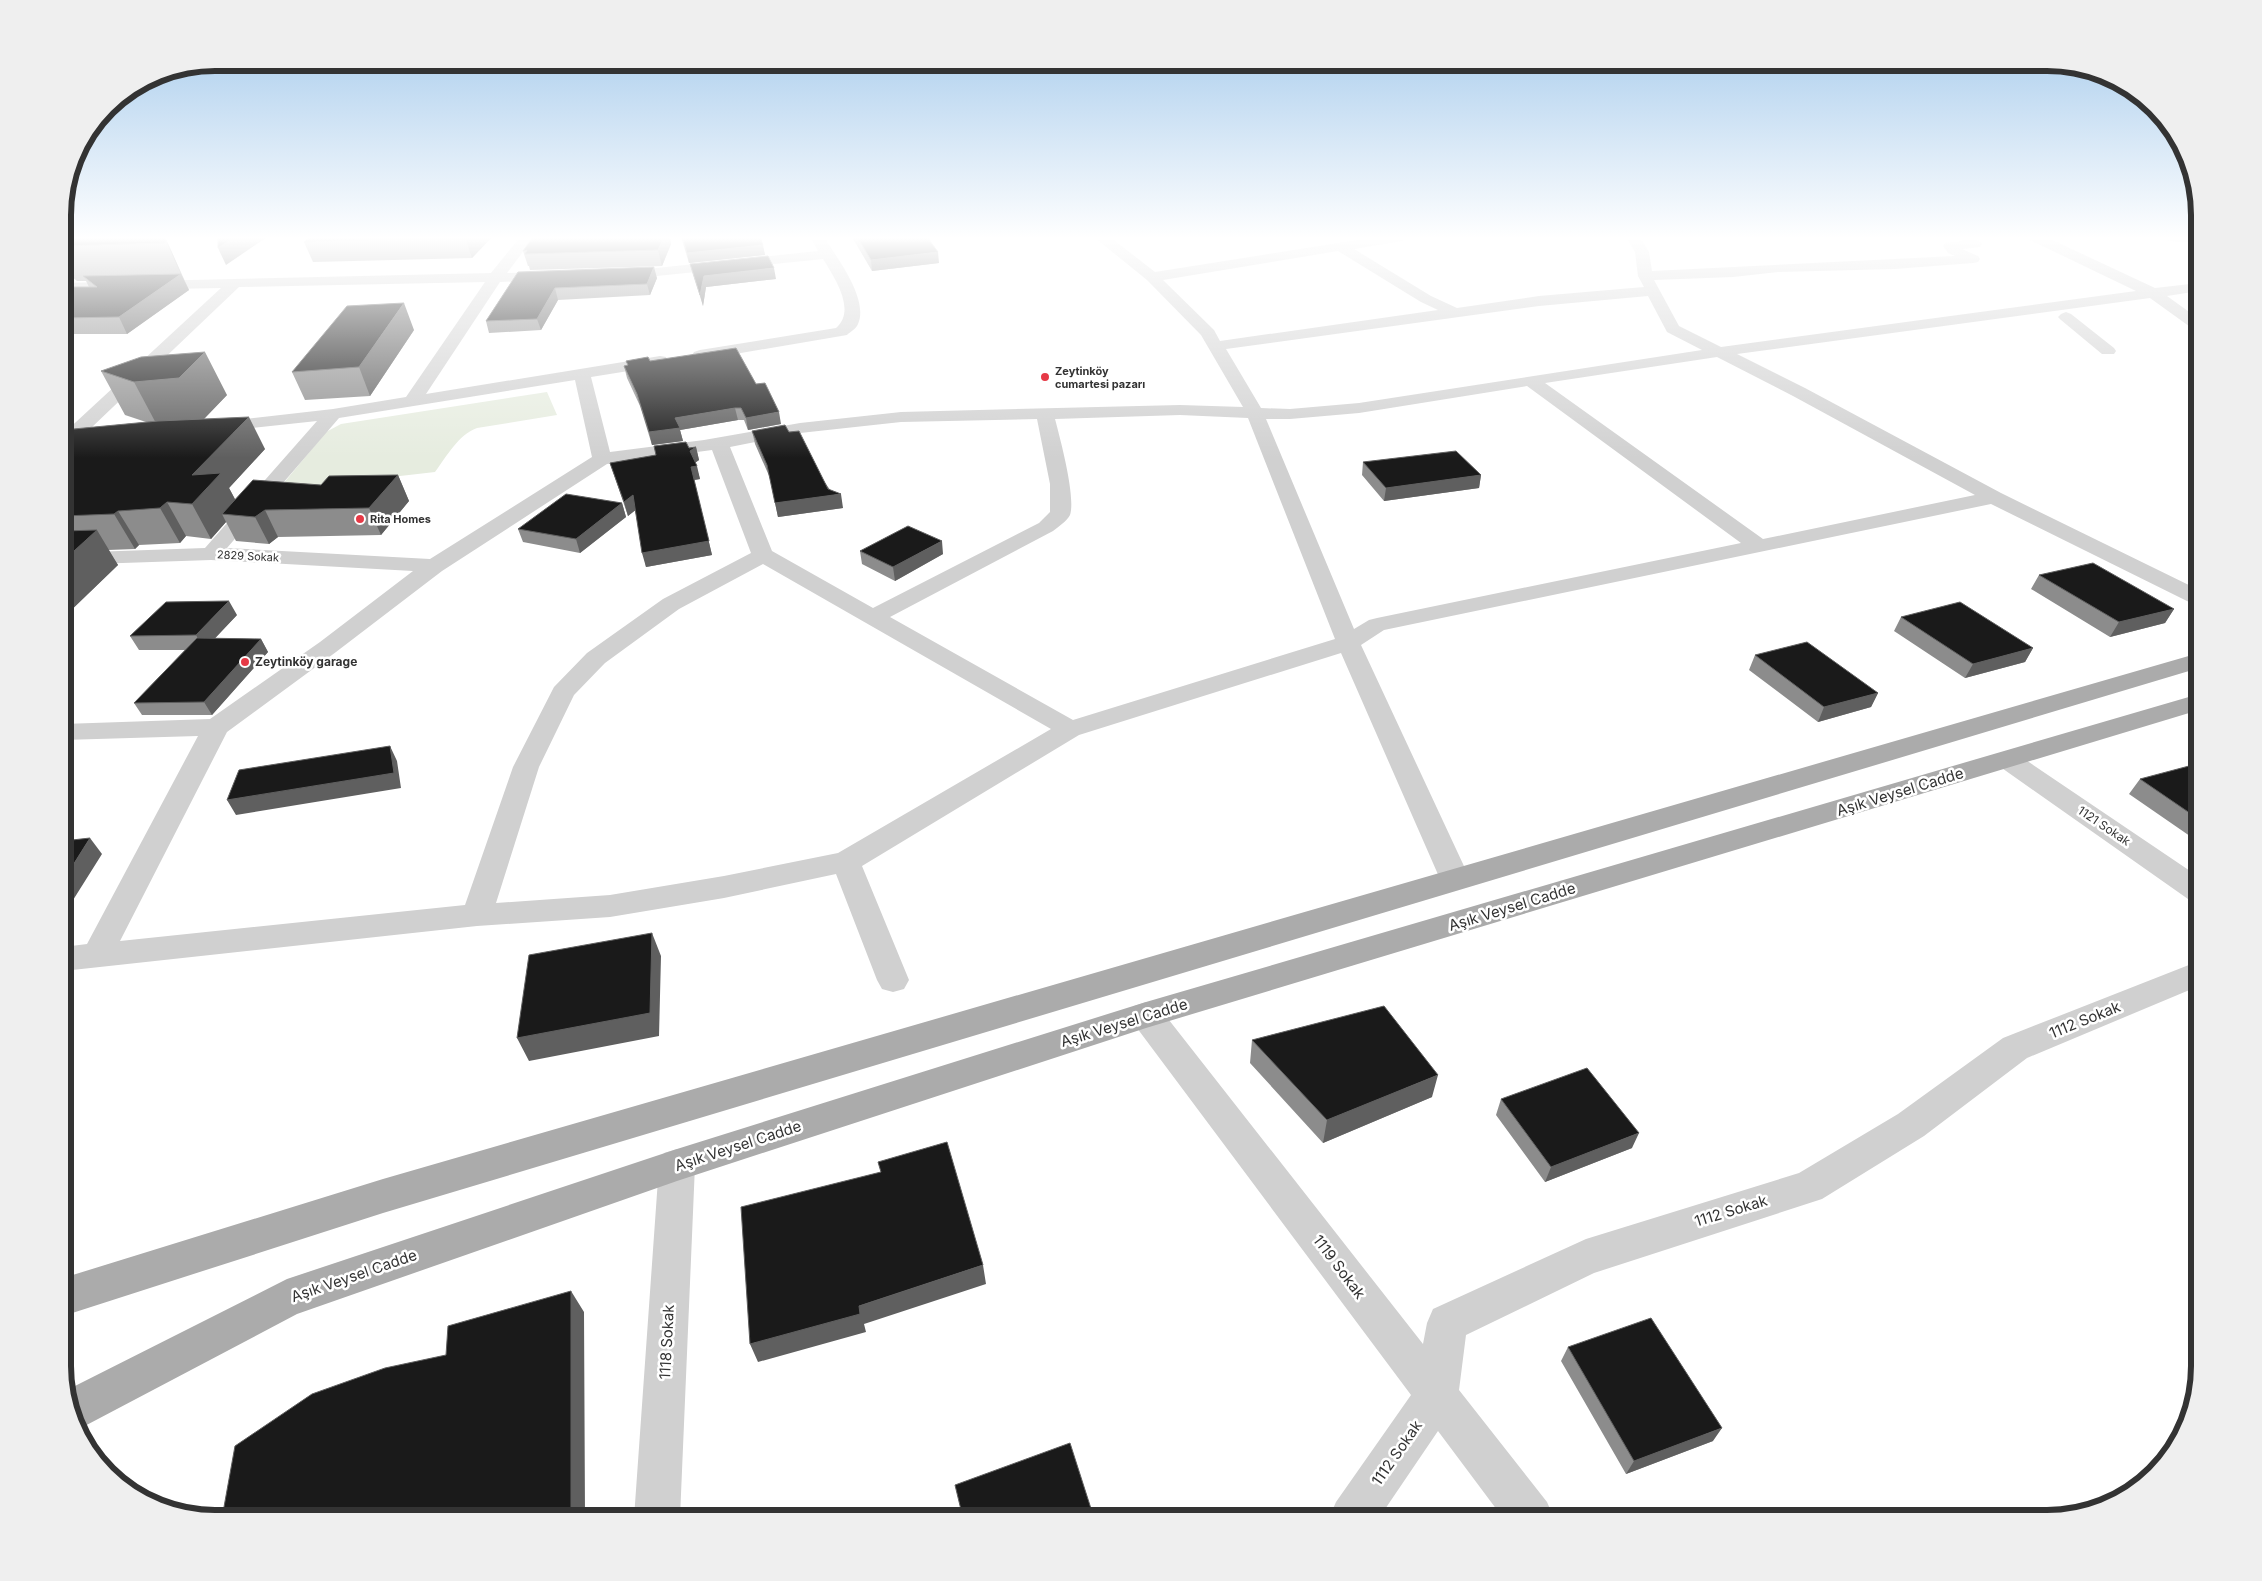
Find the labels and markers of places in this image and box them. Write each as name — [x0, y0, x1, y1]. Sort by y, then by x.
place label: Zeytinköy cumartesi pazarı — [1055, 364, 1145, 391]
marker: Zeytinköy cumartesi pazarı — [1039, 371, 1051, 383]
place label: Rita Homes — [370, 512, 431, 526]
marker: Rita Homes — [354, 513, 366, 525]
place label: Zeytinköy garage — [255, 654, 357, 669]
marker: Zeytinköy garage — [239, 656, 251, 668]

